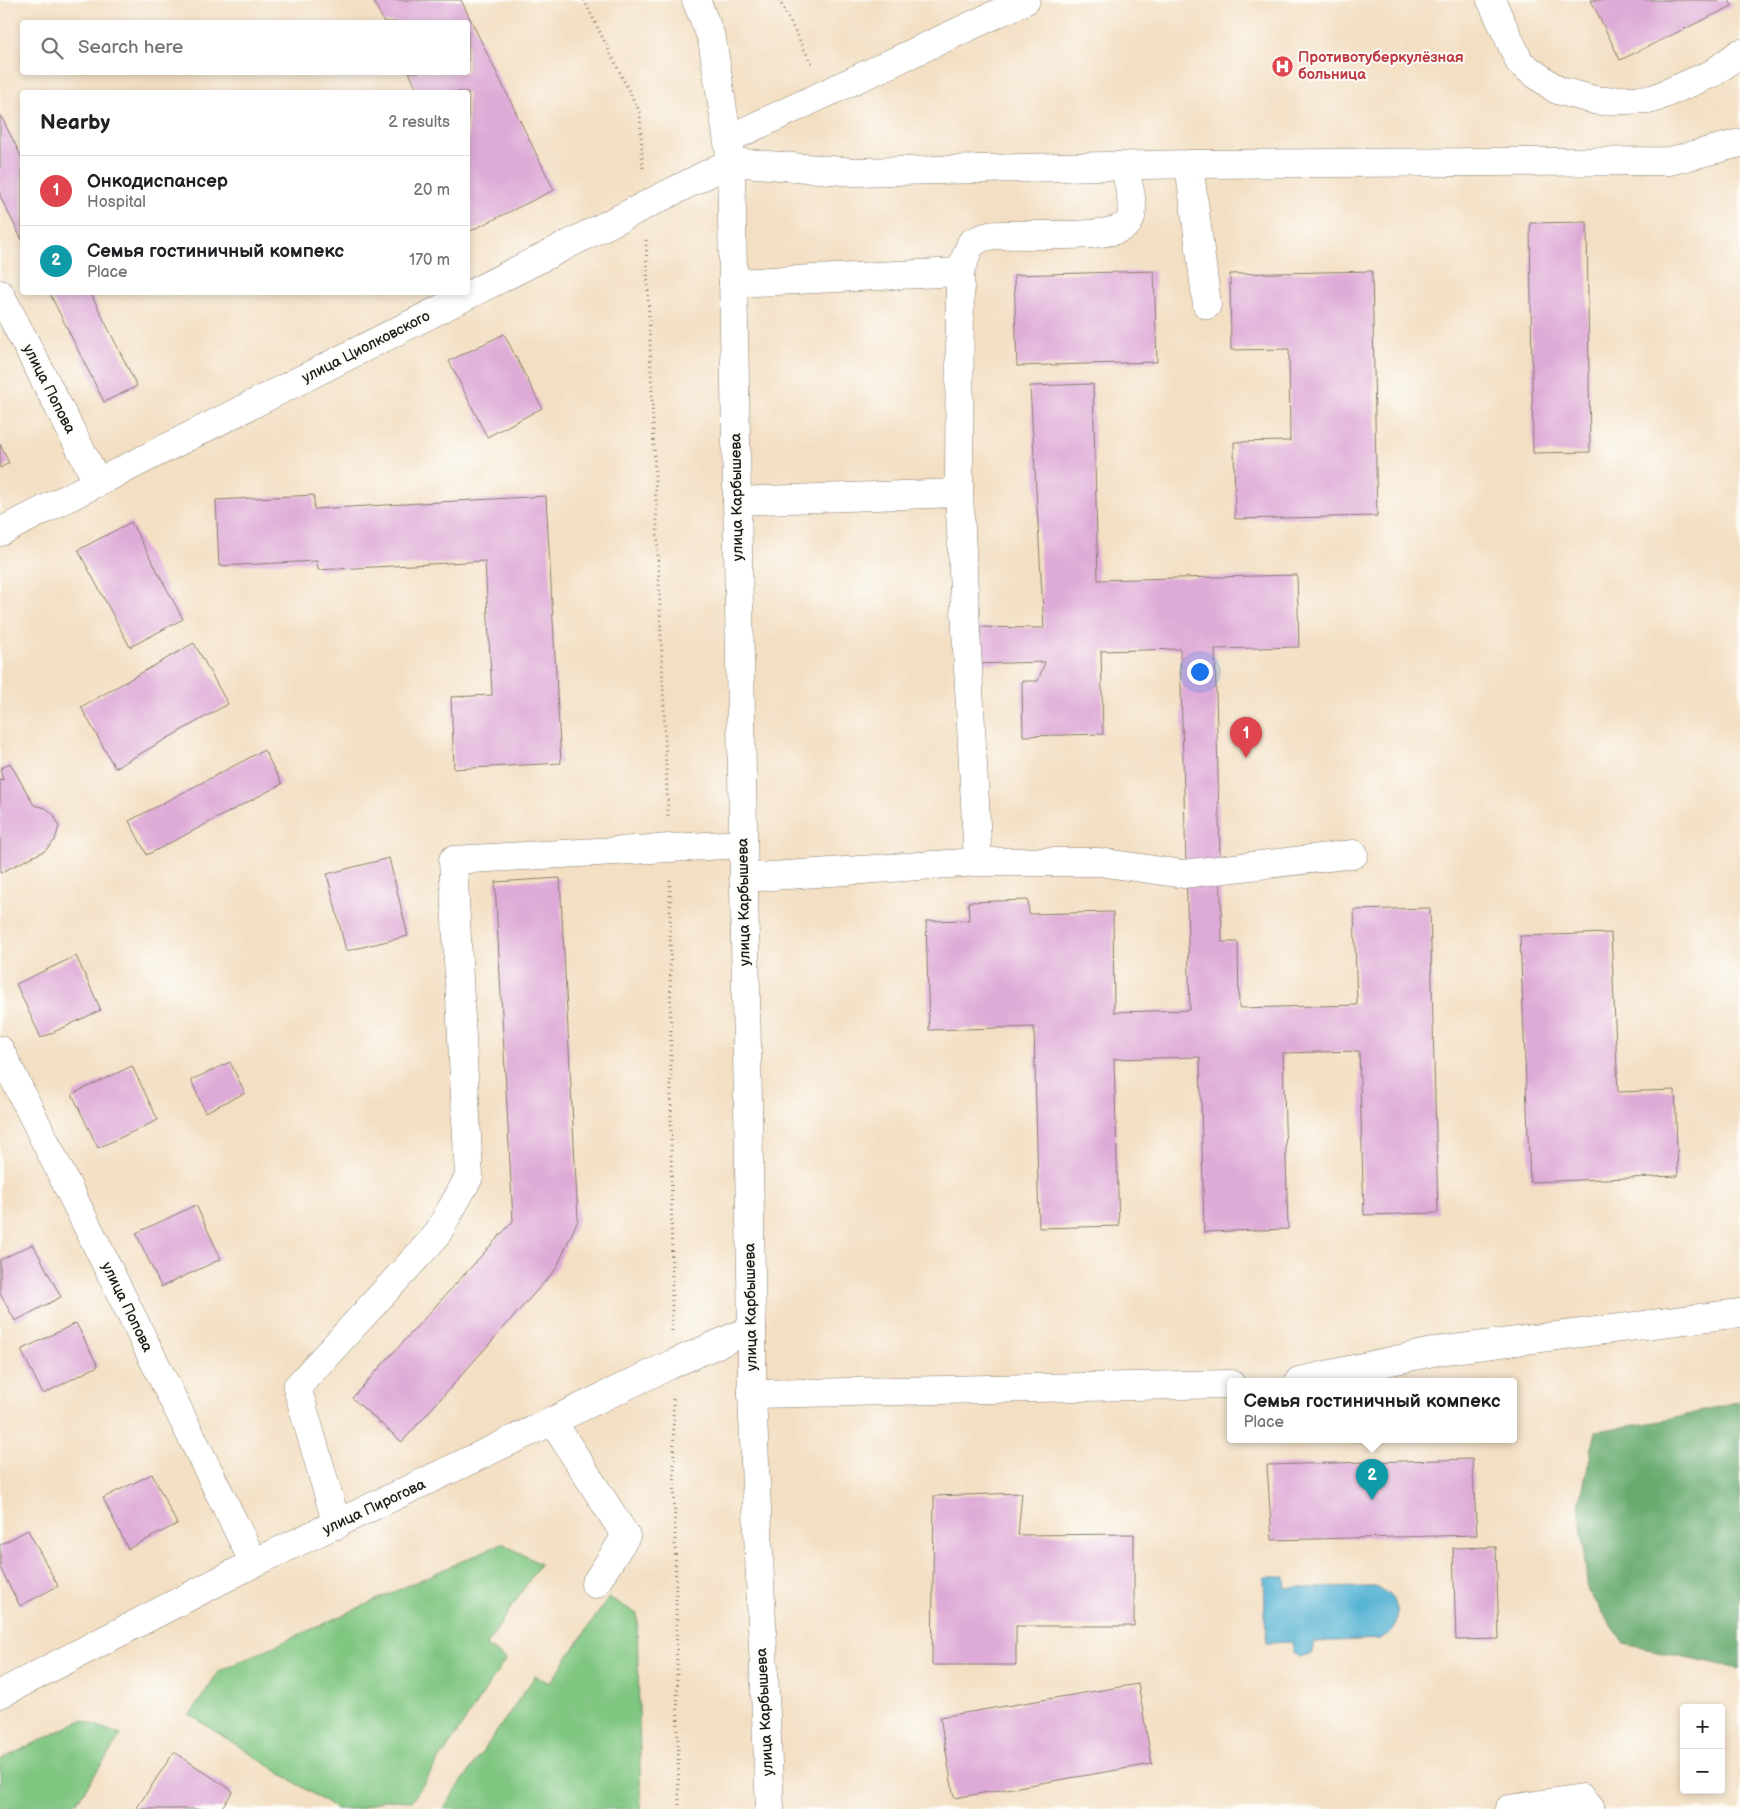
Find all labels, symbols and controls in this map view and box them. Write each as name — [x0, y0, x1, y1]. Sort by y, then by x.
search box — [20, 20, 470, 75]
icon: search — [38, 34, 66, 62]
text: Search here — [78, 36, 183, 59]
place label: Противотуберкулёзная больница — [1298, 48, 1464, 84]
hospital icon: Противотуберкулёзная больница — [1270, 54, 1294, 78]
text: Nearby — [40, 110, 110, 135]
text: 2 results — [388, 113, 450, 132]
text: Онкодиспансер — [87, 170, 228, 193]
text: 1 — [53, 181, 59, 200]
text: 20 m — [414, 181, 450, 200]
text: Hospital — [87, 193, 146, 212]
text: Семья гостиничный компекс — [87, 240, 344, 263]
text: 2 — [51, 251, 61, 270]
text: 170 m — [409, 251, 450, 270]
text: Place — [87, 263, 128, 282]
street label: улица Циолковского — [299, 306, 433, 388]
street label: улица Попова — [18, 341, 80, 437]
street label: улица Карбышева — [726, 433, 748, 561]
your location — [1187, 659, 1213, 685]
pin: 1 — [1230, 717, 1262, 758]
street label: улица Карбышева — [733, 838, 755, 966]
street label: улица Карбышева — [740, 1243, 762, 1371]
street label: улица Попова — [97, 1259, 157, 1355]
popup — [1227, 1378, 1517, 1443]
text: Семья гостиничный компекс — [1243, 1390, 1501, 1413]
text: Place — [1243, 1413, 1284, 1432]
pin: 2 — [1356, 1459, 1388, 1500]
street label: улица Пирогова — [319, 1475, 429, 1539]
street label: улица Карбышева — [752, 1647, 778, 1777]
map controls — [1680, 1704, 1725, 1794]
button: + — [1680, 1704, 1725, 1749]
button: − — [1680, 1749, 1725, 1794]

